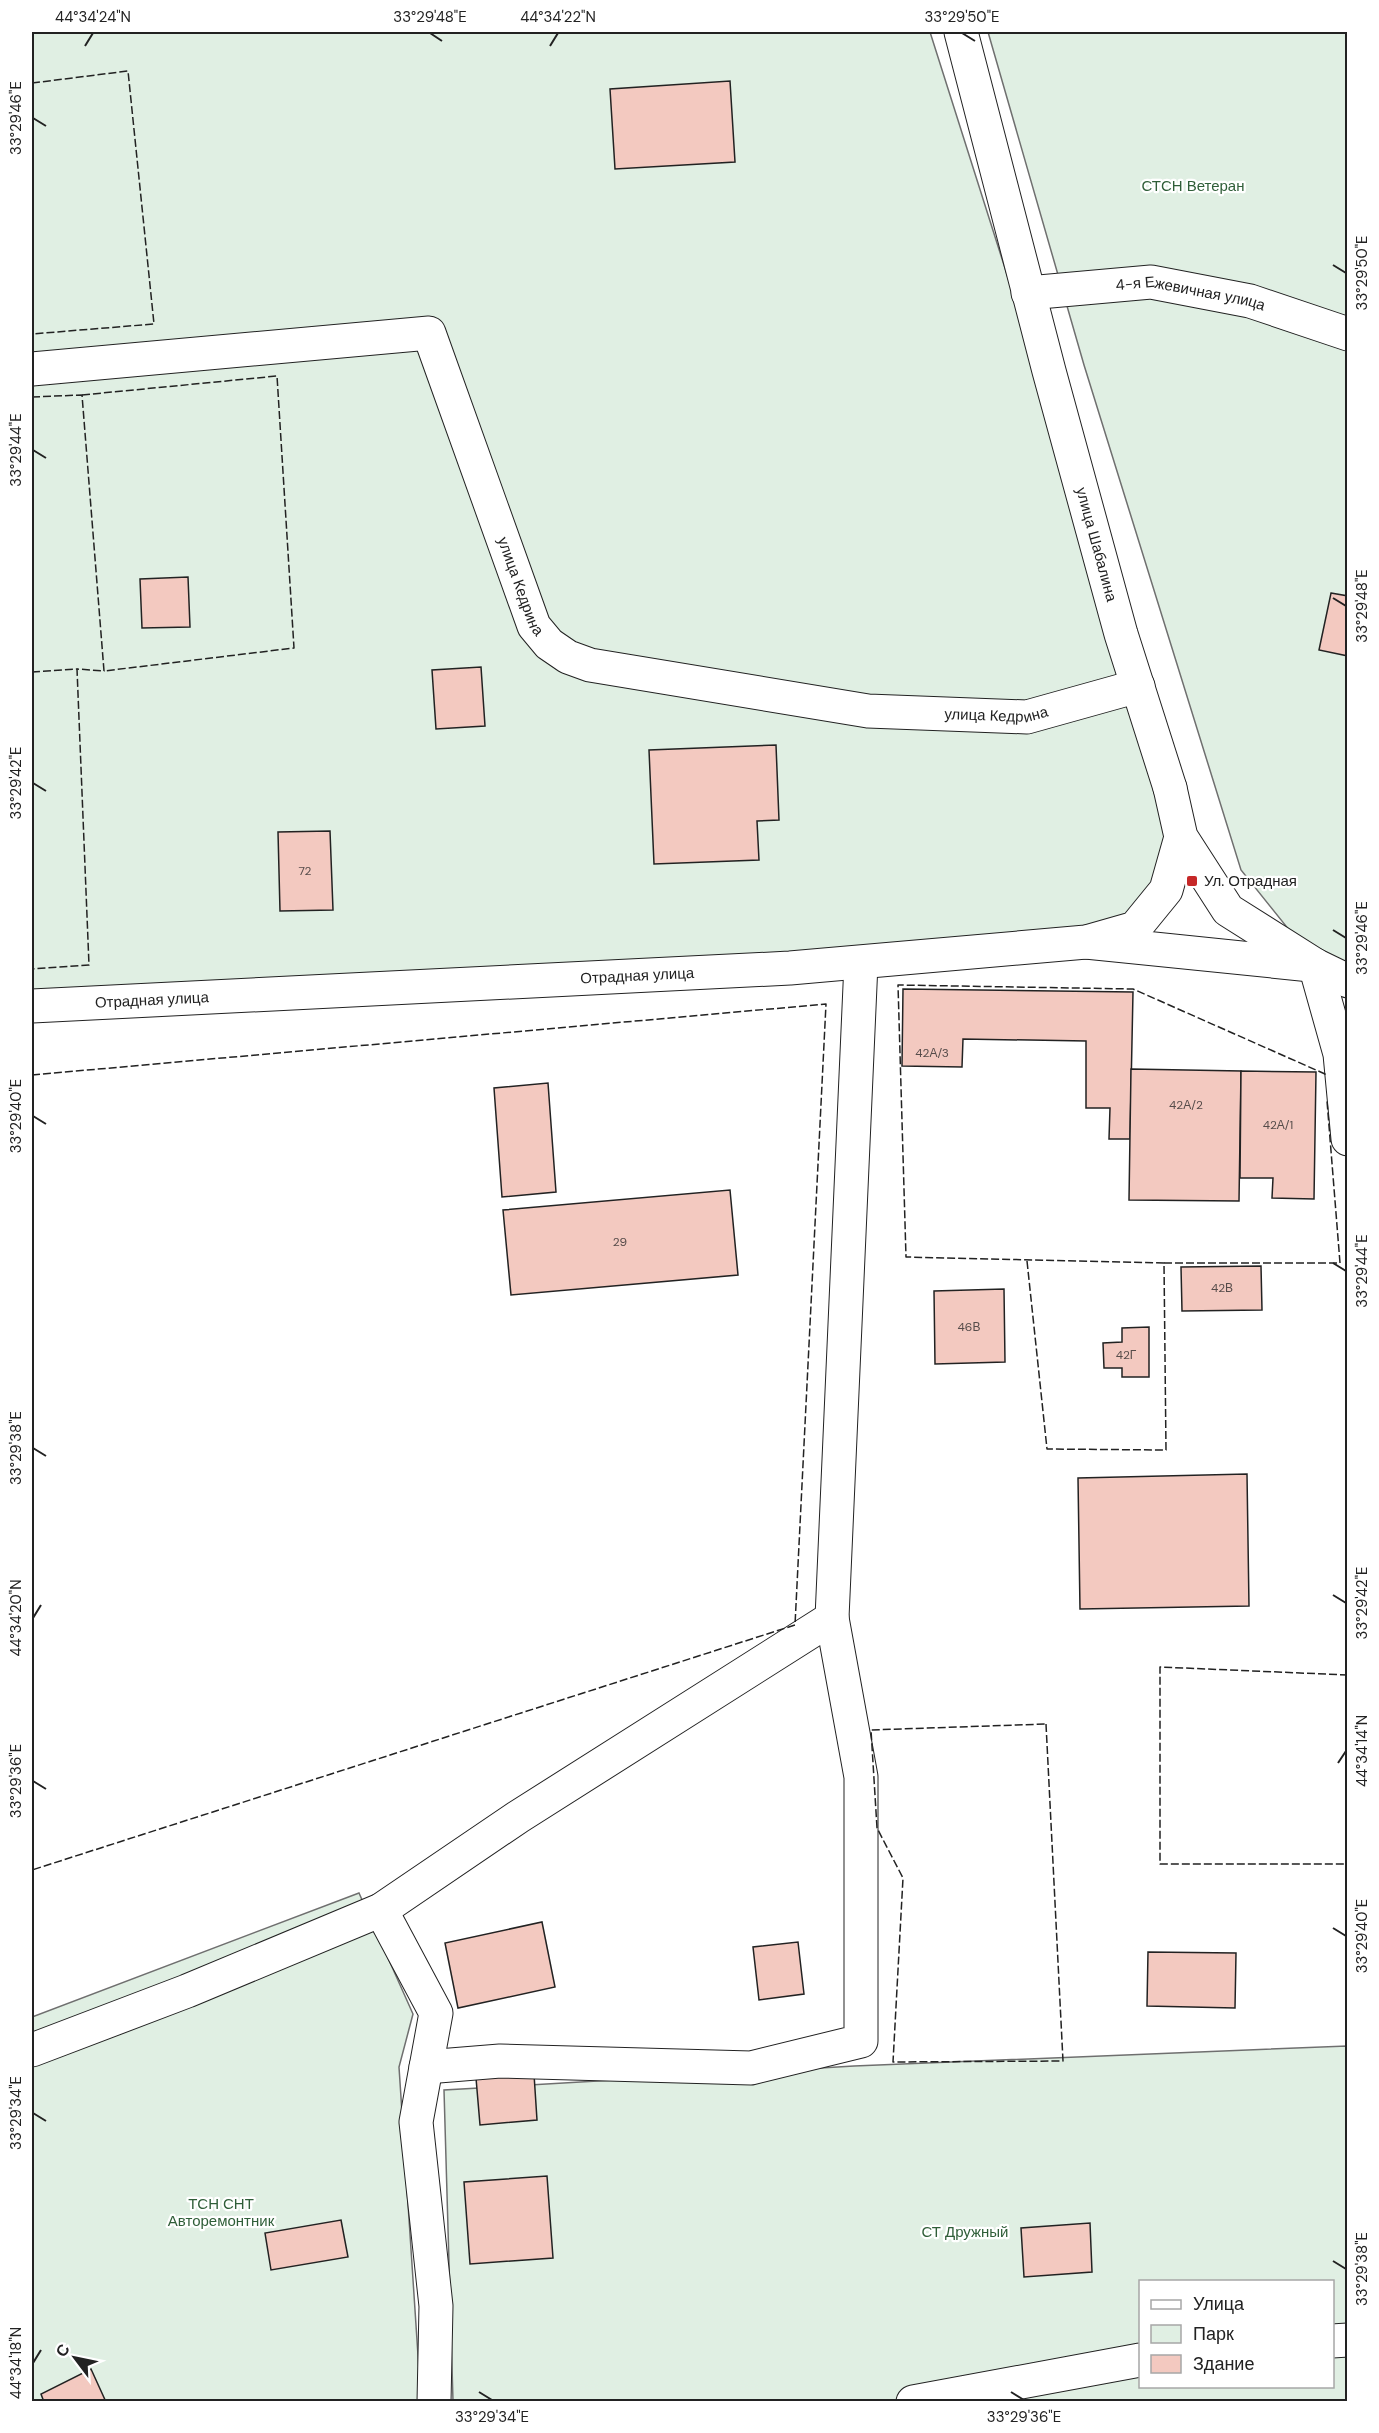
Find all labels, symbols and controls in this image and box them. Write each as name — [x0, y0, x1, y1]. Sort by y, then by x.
text: 44°34'24"N — [55, 7, 131, 27]
text: 33°29'48"E — [393, 7, 467, 27]
text: 44°34'22"N — [520, 7, 596, 27]
text: 33°29'50"E — [925, 7, 999, 27]
text: 33°29'46"E — [6, 81, 26, 155]
park label: СТСН Ветеран — [1141, 176, 1245, 196]
text: 33°29'50"E — [1352, 236, 1372, 310]
street label: 4-я Ежевичная улица — [1115, 272, 1269, 316]
text: 33°29'44"E — [6, 413, 26, 487]
street label: улица Шабалина — [1071, 485, 1122, 604]
street label: улица Кедрина — [493, 534, 549, 641]
text: 33°29'48"E — [1352, 569, 1372, 643]
street label: улица Кедрина — [944, 701, 1051, 728]
text: 33°29'42"E — [6, 747, 26, 819]
house number: 72 — [298, 863, 312, 879]
place label: Ул. Отрадная — [1204, 871, 1297, 891]
marker: Ул. Отрадная — [1185, 874, 1199, 888]
text: 33°29'46"E — [1352, 901, 1372, 975]
street label: Отрадная улица — [580, 963, 695, 989]
street label: Отрадная улица — [94, 987, 210, 1013]
house number: 42А/3 — [915, 1045, 949, 1061]
text: 33°29'40"E — [6, 1079, 26, 1153]
house number: 42А/2 — [1169, 1097, 1203, 1113]
house number: 42А/1 — [1263, 1117, 1293, 1133]
house number: 29 — [613, 1234, 627, 1250]
text: 33°29'44"E — [1352, 1234, 1372, 1308]
house number: 42В — [1211, 1280, 1233, 1296]
house number: 46В — [958, 1319, 980, 1335]
house number: 42Г — [1116, 1347, 1137, 1363]
text: 33°29'38"E — [6, 1411, 26, 1485]
text: 33°29'42"E — [1352, 1567, 1372, 1639]
text: 44°34'20"N — [6, 1579, 26, 1657]
text: 44°34'14"N — [1352, 1715, 1372, 1787]
text: 33°29'36"E — [6, 1744, 26, 1818]
text: 33°29'40"E — [1352, 1899, 1372, 1973]
text: 33°29'34"E — [6, 2076, 26, 2150]
park label: ТСН СНТ Авторемонтник — [168, 2194, 275, 2231]
park label: СТ Дружный — [922, 2222, 1008, 2242]
text: 33°29'38"E — [1352, 2232, 1372, 2306]
legend — [1139, 2280, 1334, 2388]
text: Улица — [1193, 2292, 1245, 2316]
text: Парк — [1193, 2322, 1234, 2346]
text: 44°34'18"N — [6, 2327, 26, 2399]
north arrow — [45, 2328, 105, 2388]
text: С — [51, 2339, 75, 2361]
text: Здание — [1193, 2352, 1254, 2376]
text: 33°29'34"E — [455, 2407, 529, 2427]
text: 33°29'36"E — [987, 2407, 1061, 2427]

